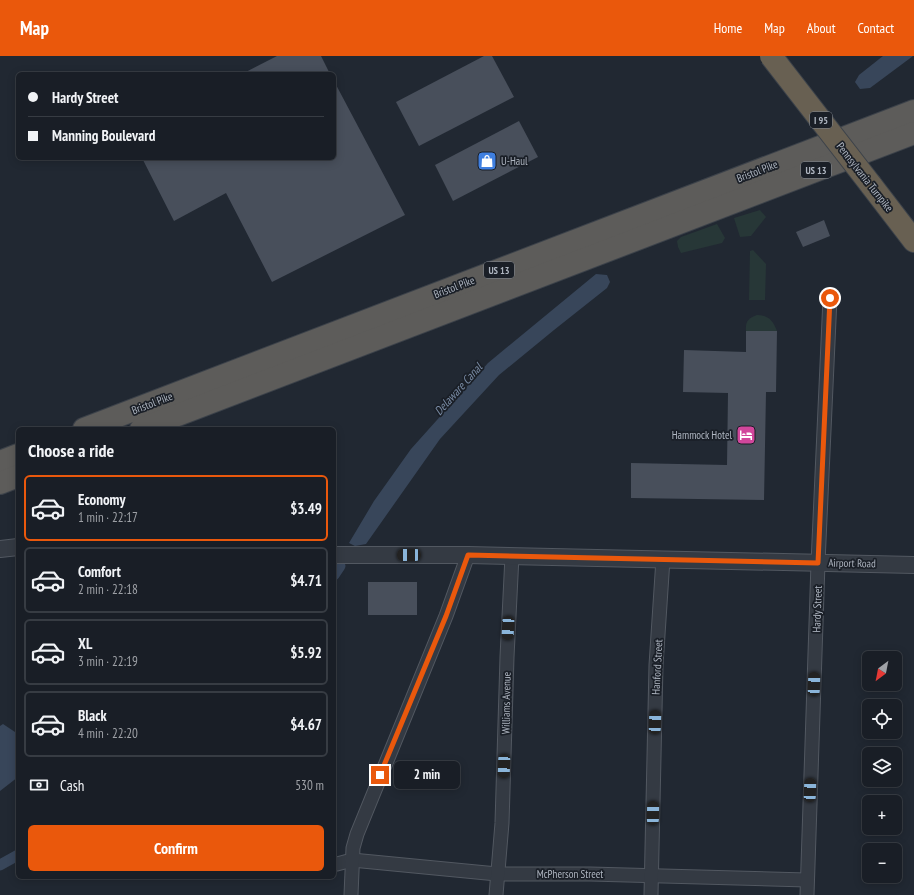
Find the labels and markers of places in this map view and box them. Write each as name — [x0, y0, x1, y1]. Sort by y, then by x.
shop icon: U-Haul — [476, 150, 498, 172]
place label: U-Haul — [501, 154, 528, 168]
hotel icon: Hammock Hotel — [735, 424, 757, 446]
place label: Hammock Hotel — [672, 428, 732, 442]

